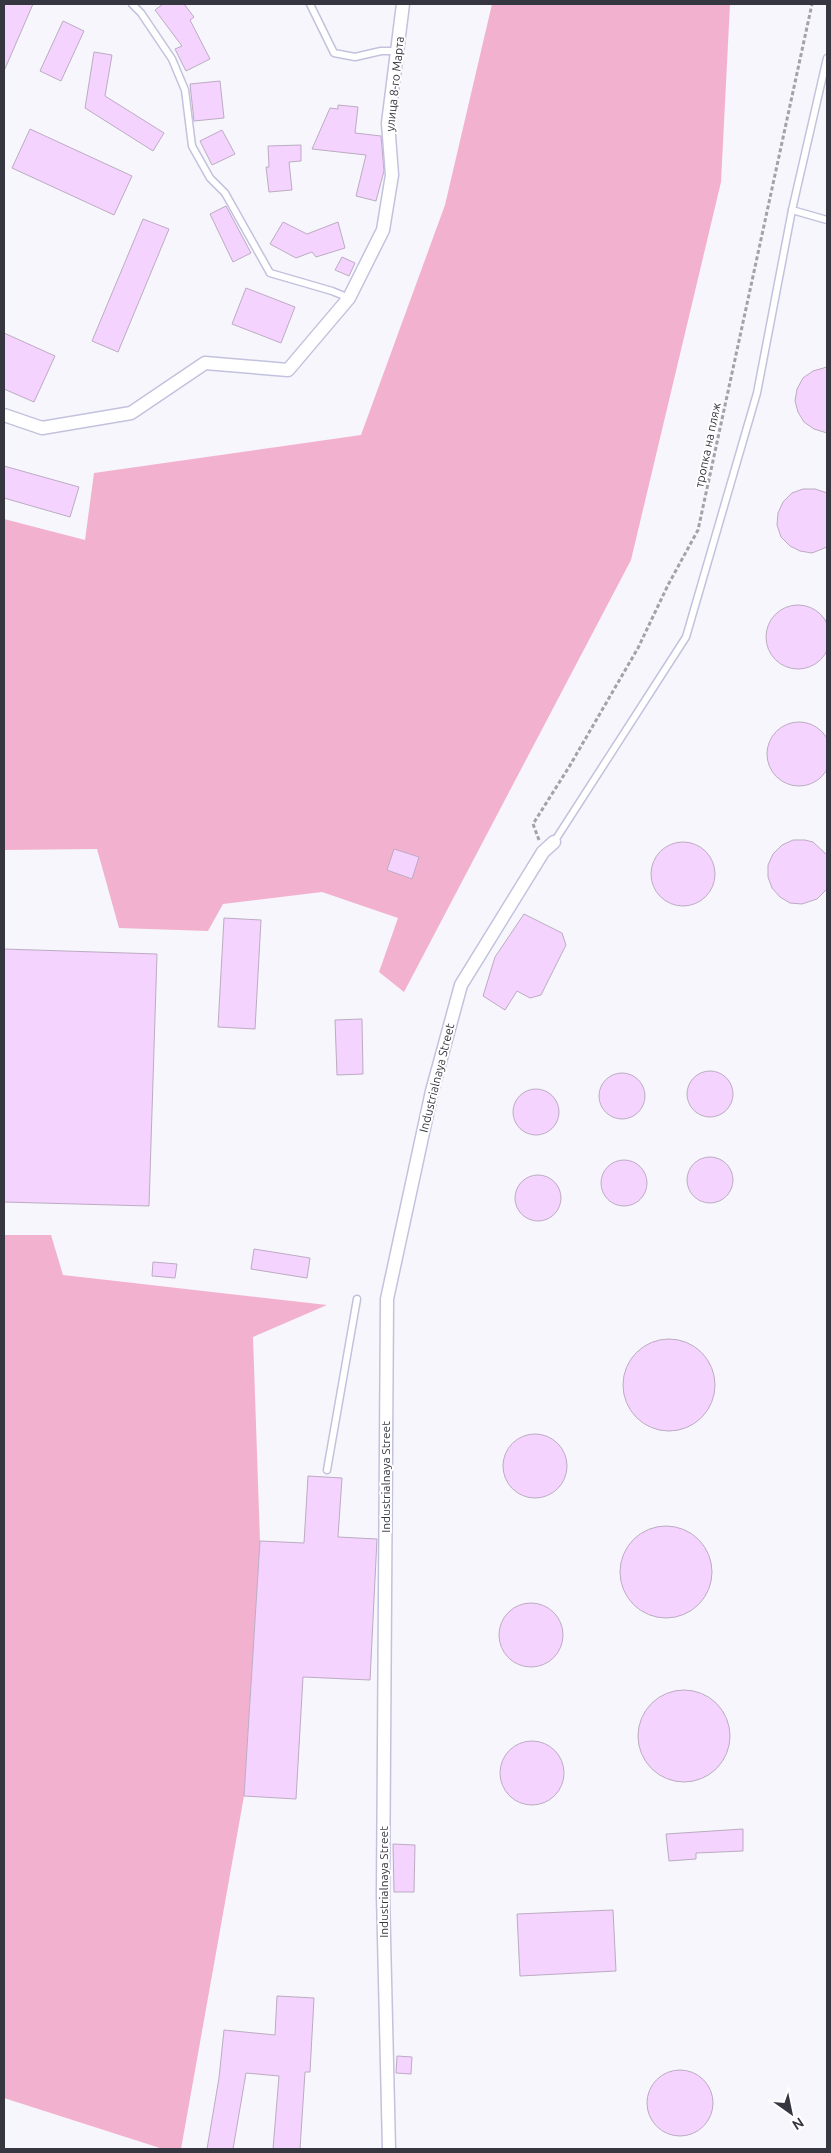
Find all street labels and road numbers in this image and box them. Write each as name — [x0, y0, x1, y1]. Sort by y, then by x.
street label: улица 8-го Марта — [383, 36, 406, 132]
street label: тропка на пляж — [692, 401, 723, 489]
street label: Industrialnaya Street — [417, 1022, 456, 1134]
street label: Industrialnaya Street — [379, 1421, 392, 1533]
street label: Industrialnaya Street — [377, 1826, 390, 1938]

